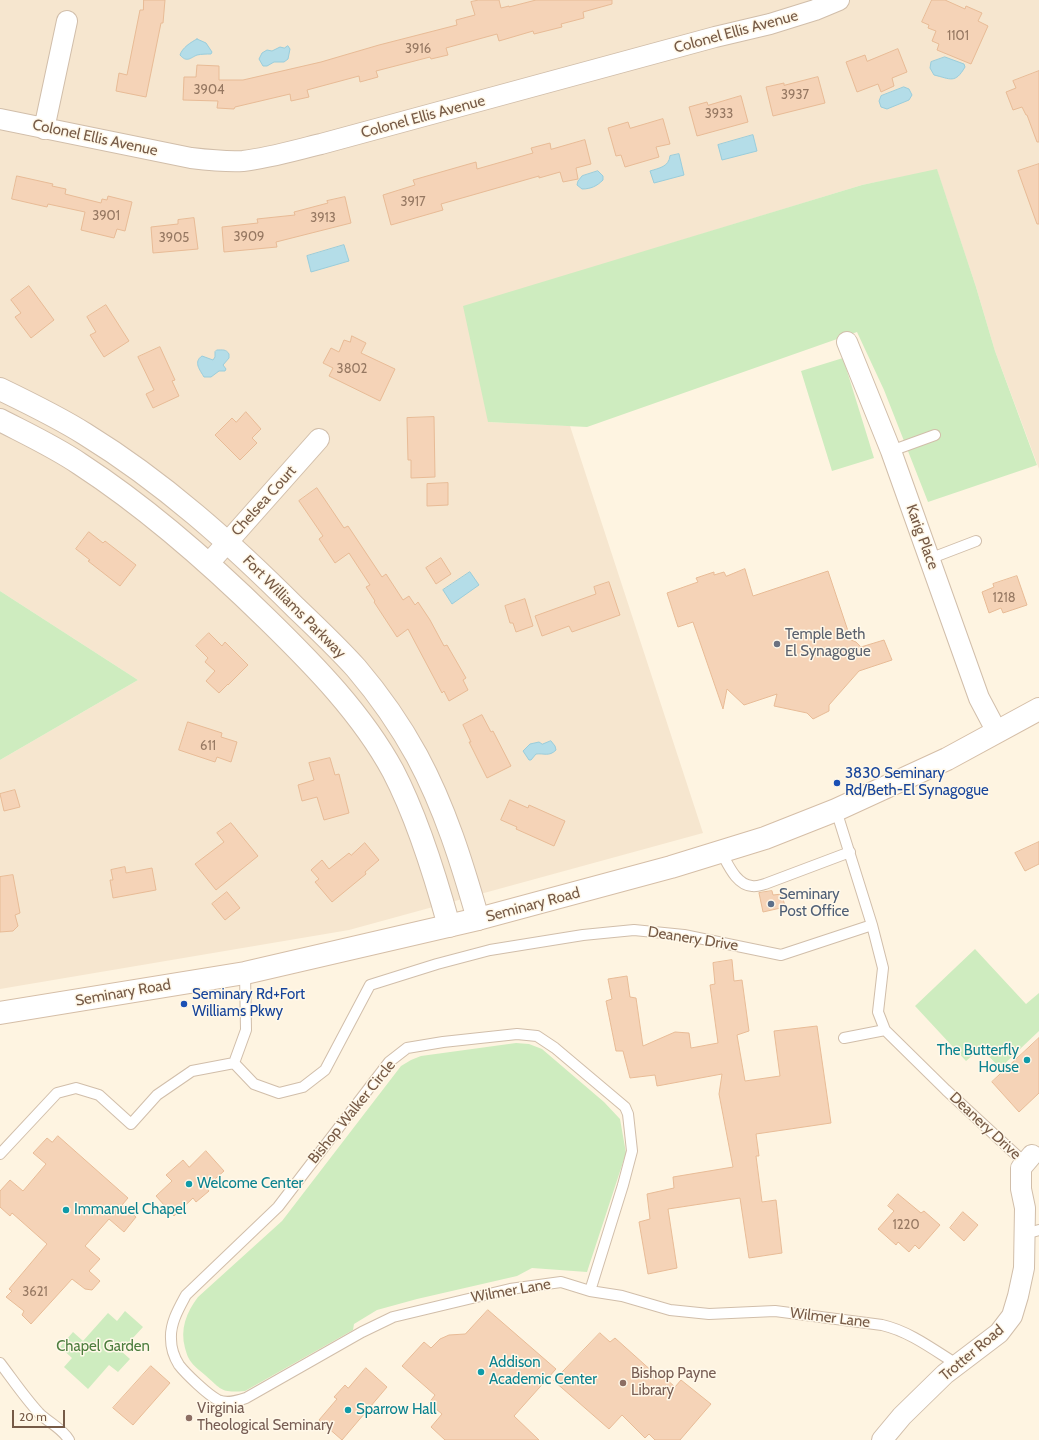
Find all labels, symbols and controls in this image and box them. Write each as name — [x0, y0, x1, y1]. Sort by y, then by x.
street label: Colonel Ellis Avenue — [672, 7, 800, 57]
house number: 1101 — [947, 28, 969, 44]
house number: 3916 — [405, 41, 431, 57]
house number: 3904 — [193, 82, 225, 98]
house number: 3937 — [781, 87, 809, 103]
street label: Colonel Ellis Avenue — [359, 92, 487, 142]
house number: 3933 — [705, 106, 733, 122]
street label: Colonel Ellis Avenue — [31, 116, 159, 160]
house number: 3917 — [400, 194, 426, 210]
house number: 3901 — [92, 208, 120, 224]
house number: 3913 — [310, 210, 336, 226]
house number: 3909 — [234, 229, 264, 245]
house number: 3905 — [159, 230, 189, 246]
house number: 3802 — [337, 361, 367, 377]
street label: Chelsea Court — [228, 462, 300, 540]
street label: Karig Place — [902, 502, 942, 572]
street label: Fort Williams Parkway — [239, 552, 349, 662]
house number: 1218 — [992, 590, 1016, 606]
place label: Temple Beth El Synagogue — [785, 626, 871, 661]
marker: Temple Beth El Synagogue — [772, 639, 782, 649]
house number: 611 — [200, 738, 216, 754]
place label: 3830 Seminary Rd/Beth-El Synagogue — [845, 765, 989, 800]
marker: 3830 Seminary Rd/Beth-El Synagogue — [832, 778, 842, 788]
street label: Seminary Road — [484, 884, 582, 926]
place label: Seminary Post Office — [779, 886, 849, 921]
marker: Seminary Post Office — [766, 899, 776, 909]
street label: Deanery Drive — [647, 923, 739, 955]
street label: Seminary Road — [74, 976, 172, 1010]
place label: Seminary Rd+Fort Williams Pkwy — [192, 986, 305, 1021]
marker: Seminary Rd+Fort Williams Pkwy — [179, 999, 189, 1009]
place label: The Butterfly House — [937, 1042, 1019, 1077]
marker: The Butterfly House — [1022, 1055, 1032, 1065]
street label: Bishop Walker Circle — [305, 1056, 399, 1168]
street label: Deanery Drive — [946, 1088, 1024, 1164]
place label: Welcome Center — [197, 1175, 303, 1193]
marker: Welcome Center — [184, 1179, 194, 1189]
place label: Immanuel Chapel — [74, 1201, 186, 1219]
marker: Immanuel Chapel — [61, 1205, 71, 1215]
house number: 1220 — [893, 1217, 919, 1233]
street label: Wilmer Lane — [470, 1275, 552, 1307]
house number: 3621 — [22, 1284, 48, 1300]
street label: Wilmer Lane — [789, 1304, 871, 1332]
street label: Trotter Road — [936, 1321, 1008, 1385]
park label: Chapel Garden — [56, 1338, 150, 1356]
place label: Addison Academic Center — [489, 1354, 597, 1389]
place label: Bishop Payne Library — [631, 1365, 716, 1400]
marker: Addison Academic Center — [476, 1367, 486, 1377]
marker: Bishop Payne Library — [618, 1378, 628, 1388]
place label: Virginia Theological Seminary — [197, 1400, 333, 1435]
place label: Sparrow Hall — [356, 1401, 437, 1419]
scale bar — [14, 1402, 67, 1428]
marker: Sparrow Hall — [343, 1405, 353, 1415]
text: 20 m — [19, 1409, 47, 1424]
marker: Virginia Theological Seminary — [184, 1413, 194, 1423]

